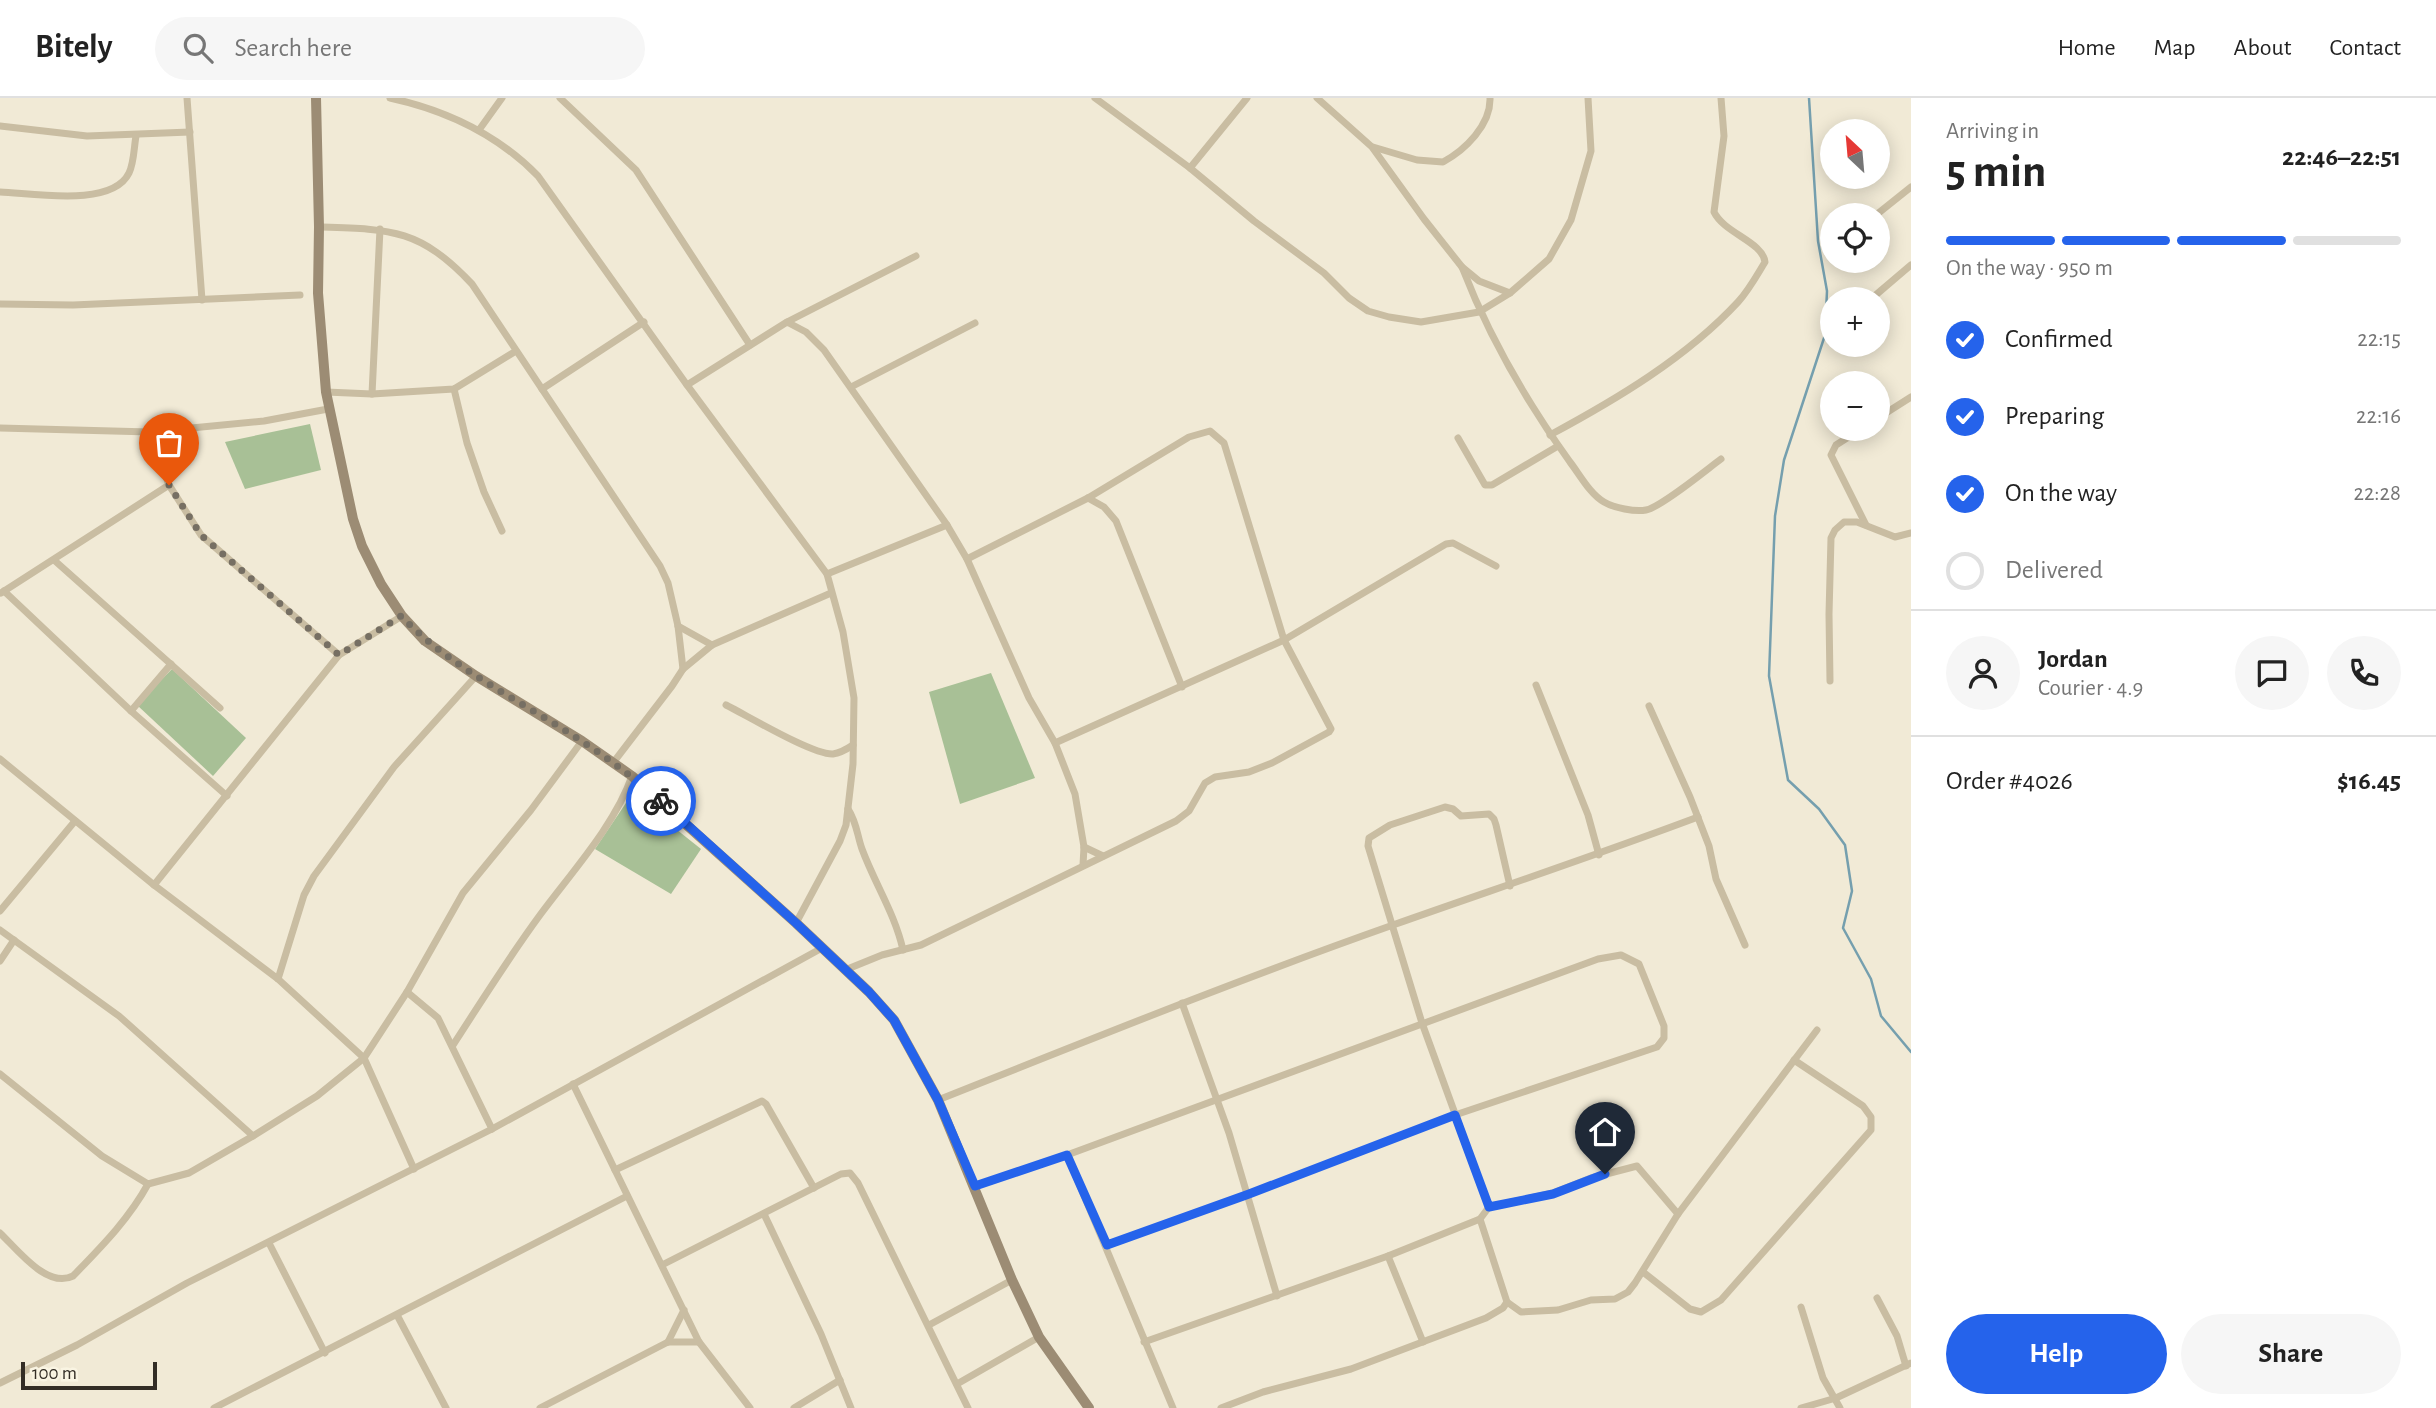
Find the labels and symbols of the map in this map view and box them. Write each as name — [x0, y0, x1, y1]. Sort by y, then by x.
north arrow — [1820, 119, 1890, 189]
pin — [139, 413, 199, 485]
courier — [626, 766, 696, 836]
pin — [1575, 1102, 1635, 1174]
scale bar — [21, 1359, 158, 1391]

